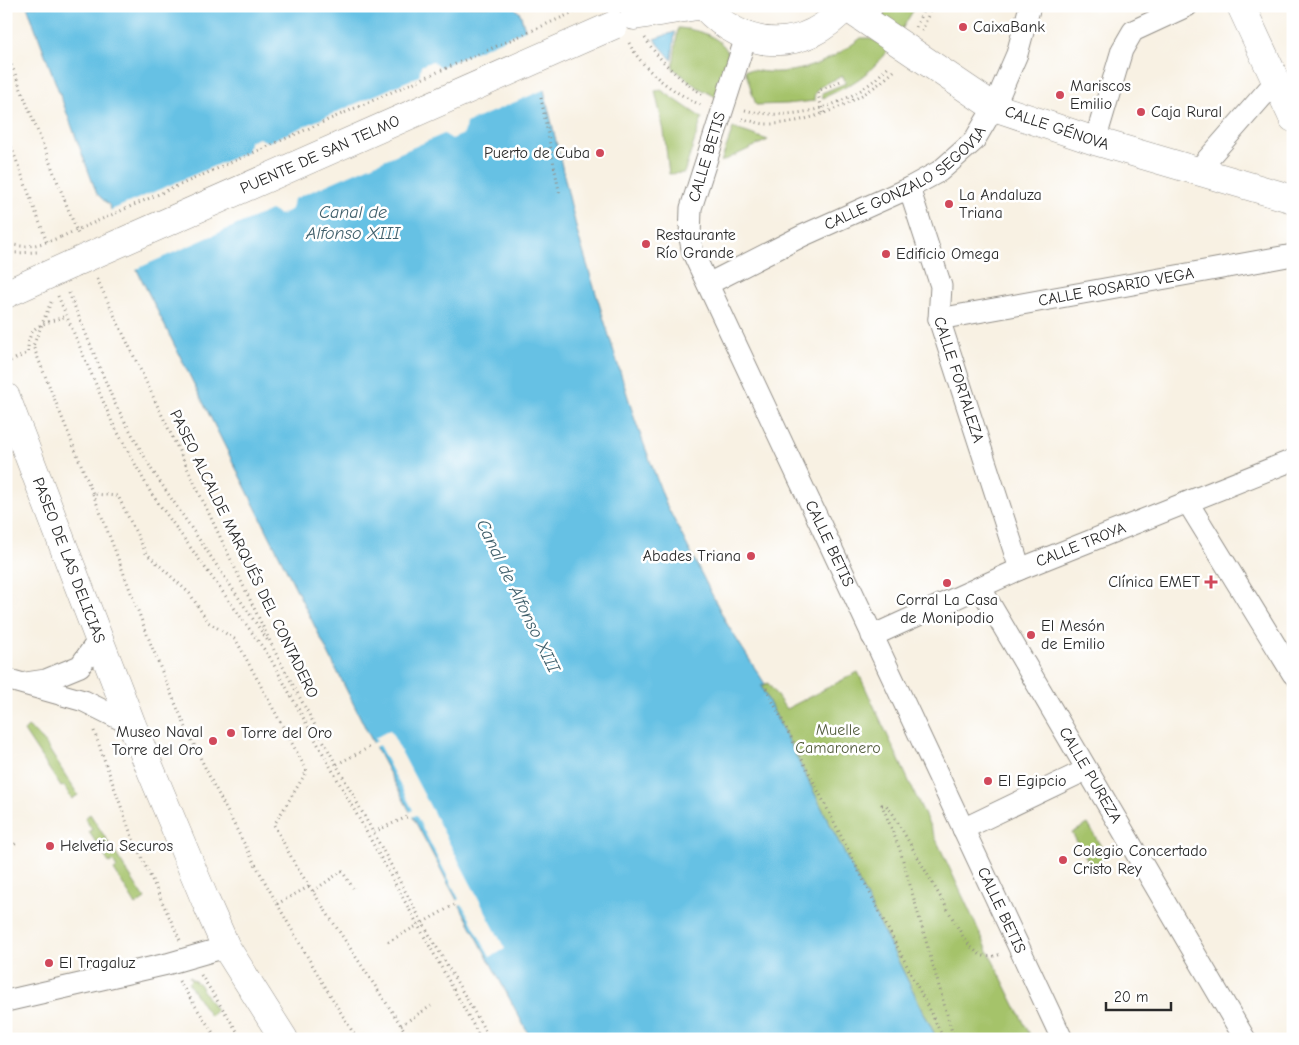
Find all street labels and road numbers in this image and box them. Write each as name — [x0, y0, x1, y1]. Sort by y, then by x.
street label: CALLE GÉNOVA — [1003, 102, 1111, 154]
street label: CALLE BETIS — [685, 110, 729, 204]
street label: PUENTE DE SAN TELMO — [237, 112, 402, 198]
street label: CALLE GONZALO SEGOVIA — [821, 123, 990, 234]
street label: CALLE ROSARIO VEGA — [1037, 264, 1195, 310]
street label: CALLE FORTALEZA — [930, 314, 987, 445]
street label: PASEO ALCALDE MARQUÉS DEL CONTADERO — [166, 406, 323, 701]
street label: PASEO DE LAS DELICIAS — [29, 475, 109, 646]
street label: CALLE BETIS — [801, 498, 857, 590]
street label: CALLE TROYA — [1033, 519, 1128, 571]
street label: CALLE PUREZA — [1055, 724, 1125, 826]
street label: CALLE BETIS — [974, 864, 1030, 956]

